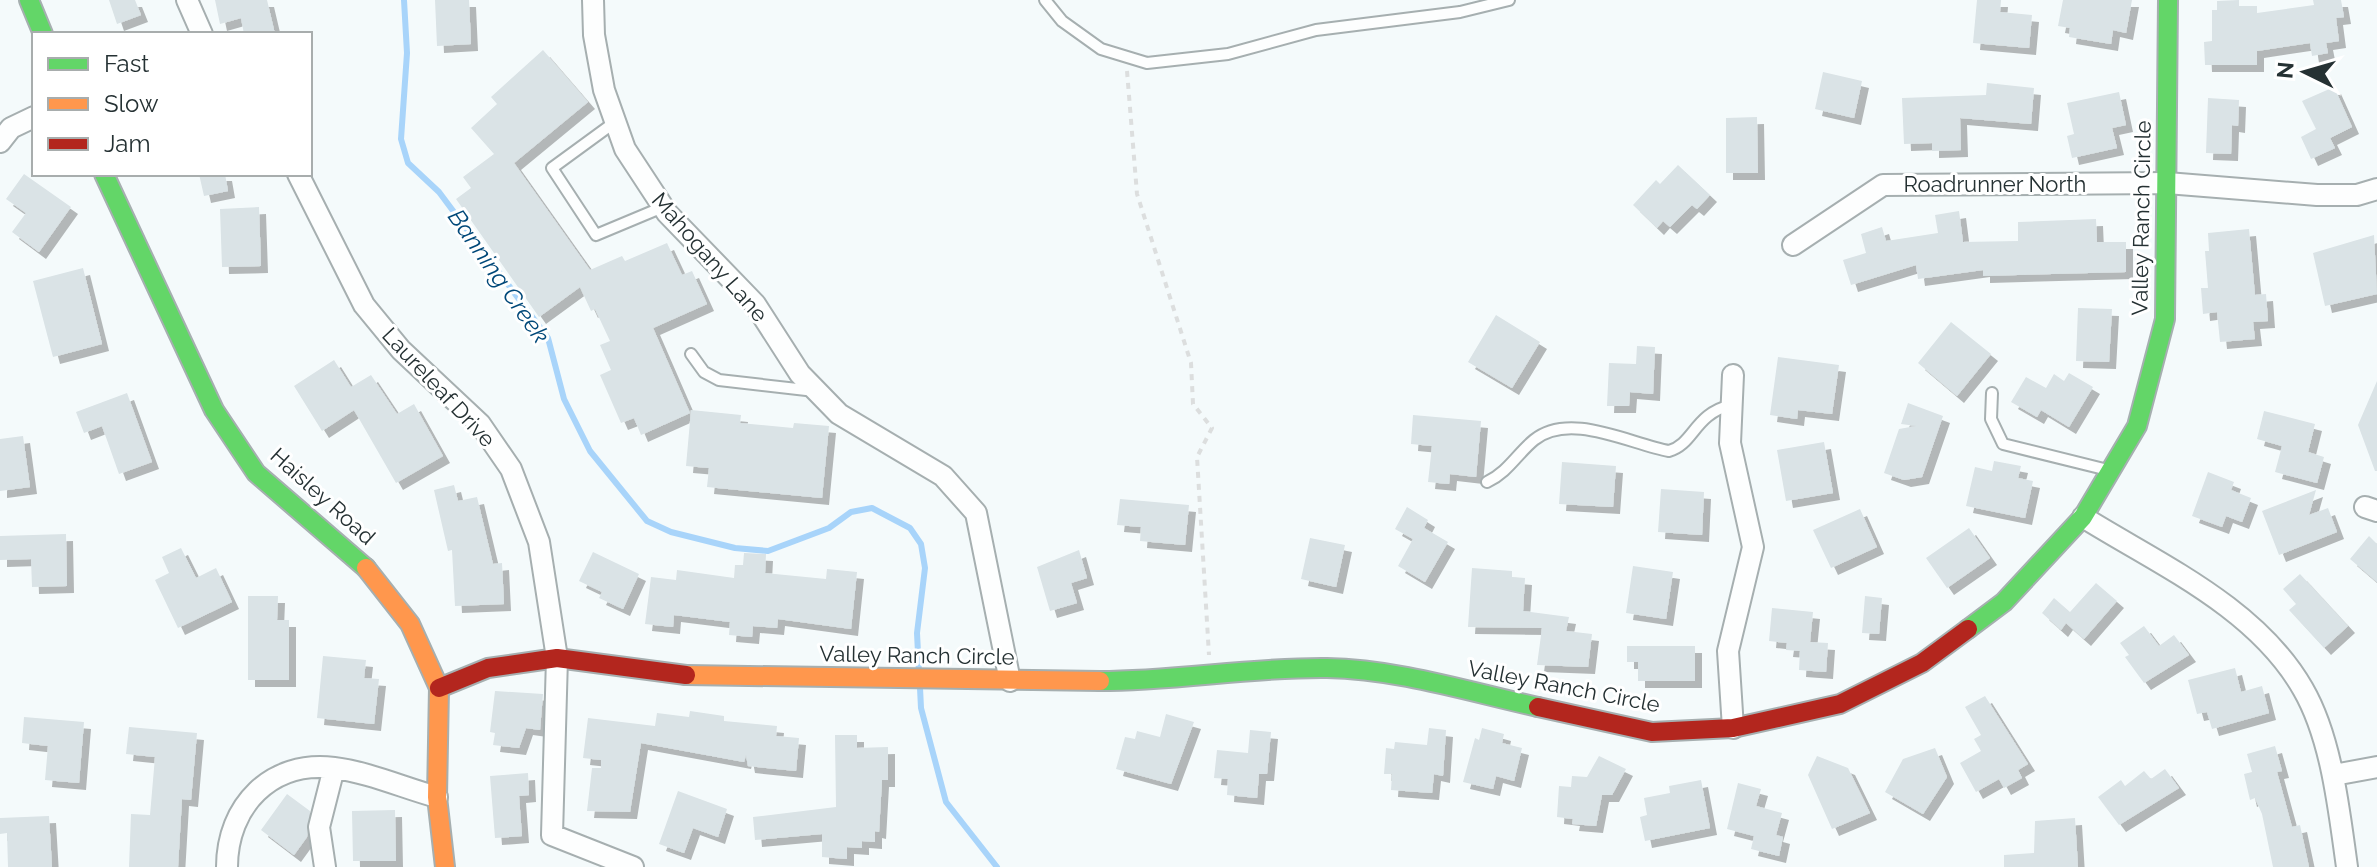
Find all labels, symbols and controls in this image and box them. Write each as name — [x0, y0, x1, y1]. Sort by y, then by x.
legend — [32, 32, 312, 176]
north arrow — [2265, 32, 2345, 112]
text: Fast — [104, 49, 149, 78]
text: N — [2271, 61, 2299, 80]
text: Slow — [104, 89, 159, 118]
street label: Valley Ranch Circle — [2126, 120, 2156, 316]
text: Jam — [104, 129, 150, 158]
street label: Roadrunner North — [1904, 171, 2086, 197]
street label: Mahogany Lane — [647, 187, 773, 327]
water label: Banning Creek — [442, 203, 556, 349]
street label: Laureleaf Drive — [377, 322, 501, 452]
street label: Haisley Road — [265, 442, 381, 550]
street label: Valley Ranch Circle — [819, 640, 1015, 670]
street label: Valley Ranch Circle — [1466, 655, 1662, 717]

